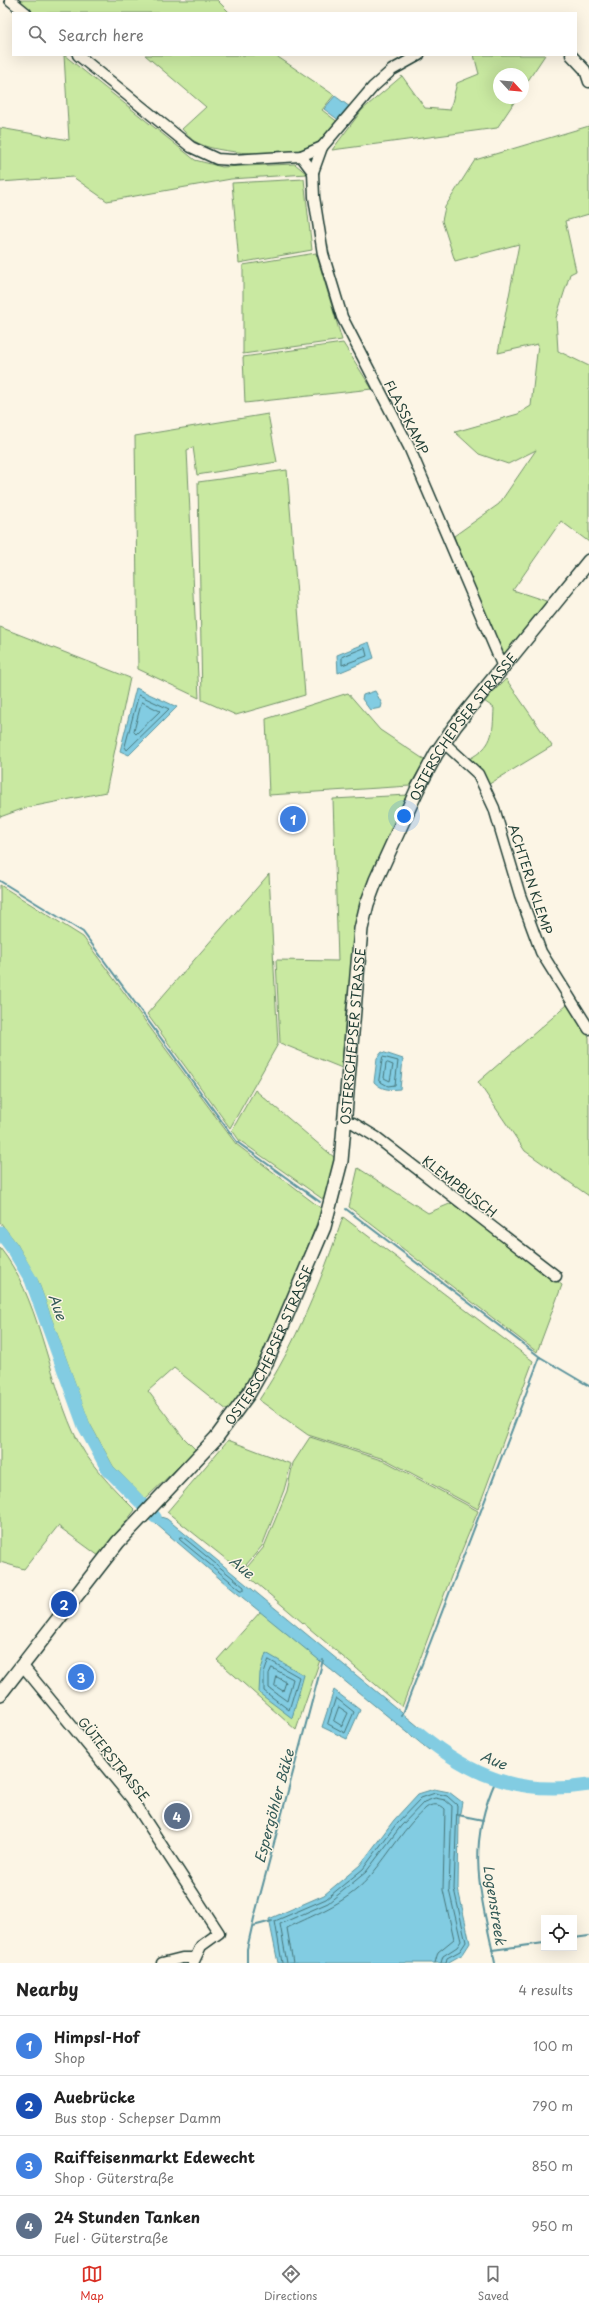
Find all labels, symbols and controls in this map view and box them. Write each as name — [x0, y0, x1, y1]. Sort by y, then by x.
search box — [12, 12, 577, 56]
icon: search — [26, 23, 48, 45]
text: Search here — [58, 23, 144, 46]
north arrow — [493, 68, 529, 104]
street label: FLASSKAMP — [380, 376, 434, 458]
street label: OSTERSCHEPSER STRASSE — [404, 648, 521, 803]
pin: 1 — [280, 804, 306, 834]
your location — [394, 806, 414, 826]
street label: ACHTERN KLEMP — [504, 821, 558, 937]
street label: OSTERSCHEPSER STRASSE — [335, 947, 369, 1125]
street label: KLEMPBUSCH — [418, 1151, 502, 1221]
street label: OSTERSCHEPSER STRASSE — [220, 1262, 316, 1428]
water label: Aue — [44, 1291, 73, 1324]
water label: Aue — [225, 1550, 260, 1584]
pin: 2 — [51, 1589, 77, 1619]
pin: 3 — [68, 1662, 94, 1692]
street label: GÜTERSTRASSE — [74, 1713, 154, 1805]
water label: Aue — [478, 1745, 511, 1775]
water label: Espergöhler Bäke — [249, 1746, 300, 1865]
pin: 4 — [164, 1801, 190, 1831]
water label: Logenstreek — [478, 1864, 512, 1948]
map controls — [541, 1915, 577, 1951]
button: locate — [541, 1915, 577, 1951]
text: Nearby — [16, 1976, 78, 2002]
text: 4 results — [519, 1980, 573, 1999]
text: Himpsl-Hof — [54, 2025, 140, 2048]
text: 1 — [26, 2036, 32, 2055]
text: 100 m — [533, 2036, 573, 2055]
text: Shop — [54, 2048, 85, 2067]
text: Auebrücke — [54, 2085, 135, 2108]
text: 2 — [24, 2096, 34, 2115]
text: 790 m — [532, 2096, 573, 2115]
text: Bus stop · Schepser Damm — [54, 2108, 221, 2127]
text: Raiffeisenmarkt Edewecht — [54, 2145, 255, 2168]
text: 3 — [25, 2156, 33, 2175]
text: 850 m — [532, 2156, 573, 2175]
text: Shop · Güterstraße — [54, 2168, 174, 2187]
text: 24 Stunden Tanken — [54, 2205, 200, 2228]
text: 4 — [25, 2216, 33, 2235]
text: 950 m — [532, 2216, 573, 2235]
text: Fuel · Güterstraße — [54, 2228, 168, 2247]
tab: Map — [80, 2263, 104, 2304]
tab: Directions — [264, 2263, 317, 2304]
tab: Saved — [478, 2263, 509, 2304]

